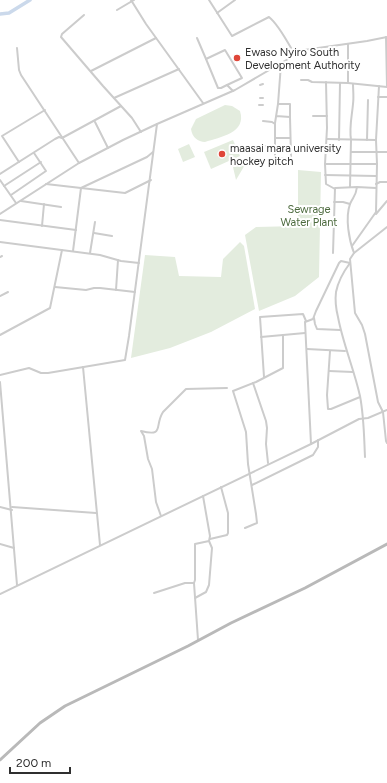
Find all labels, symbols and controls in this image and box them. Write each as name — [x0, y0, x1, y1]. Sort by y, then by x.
place label: Ewaso Nyiro South Development Authority — [245, 46, 360, 72]
marker: Ewaso Nyiro South Development Authority — [232, 53, 242, 63]
place label: maasai mara university hockey pitch — [230, 142, 342, 168]
marker: maasai mara university hockey pitch — [217, 149, 227, 159]
park label: Sewrage Water Plant — [281, 203, 338, 229]
scale bar — [10, 749, 70, 775]
text: 200 m — [16, 756, 51, 770]

